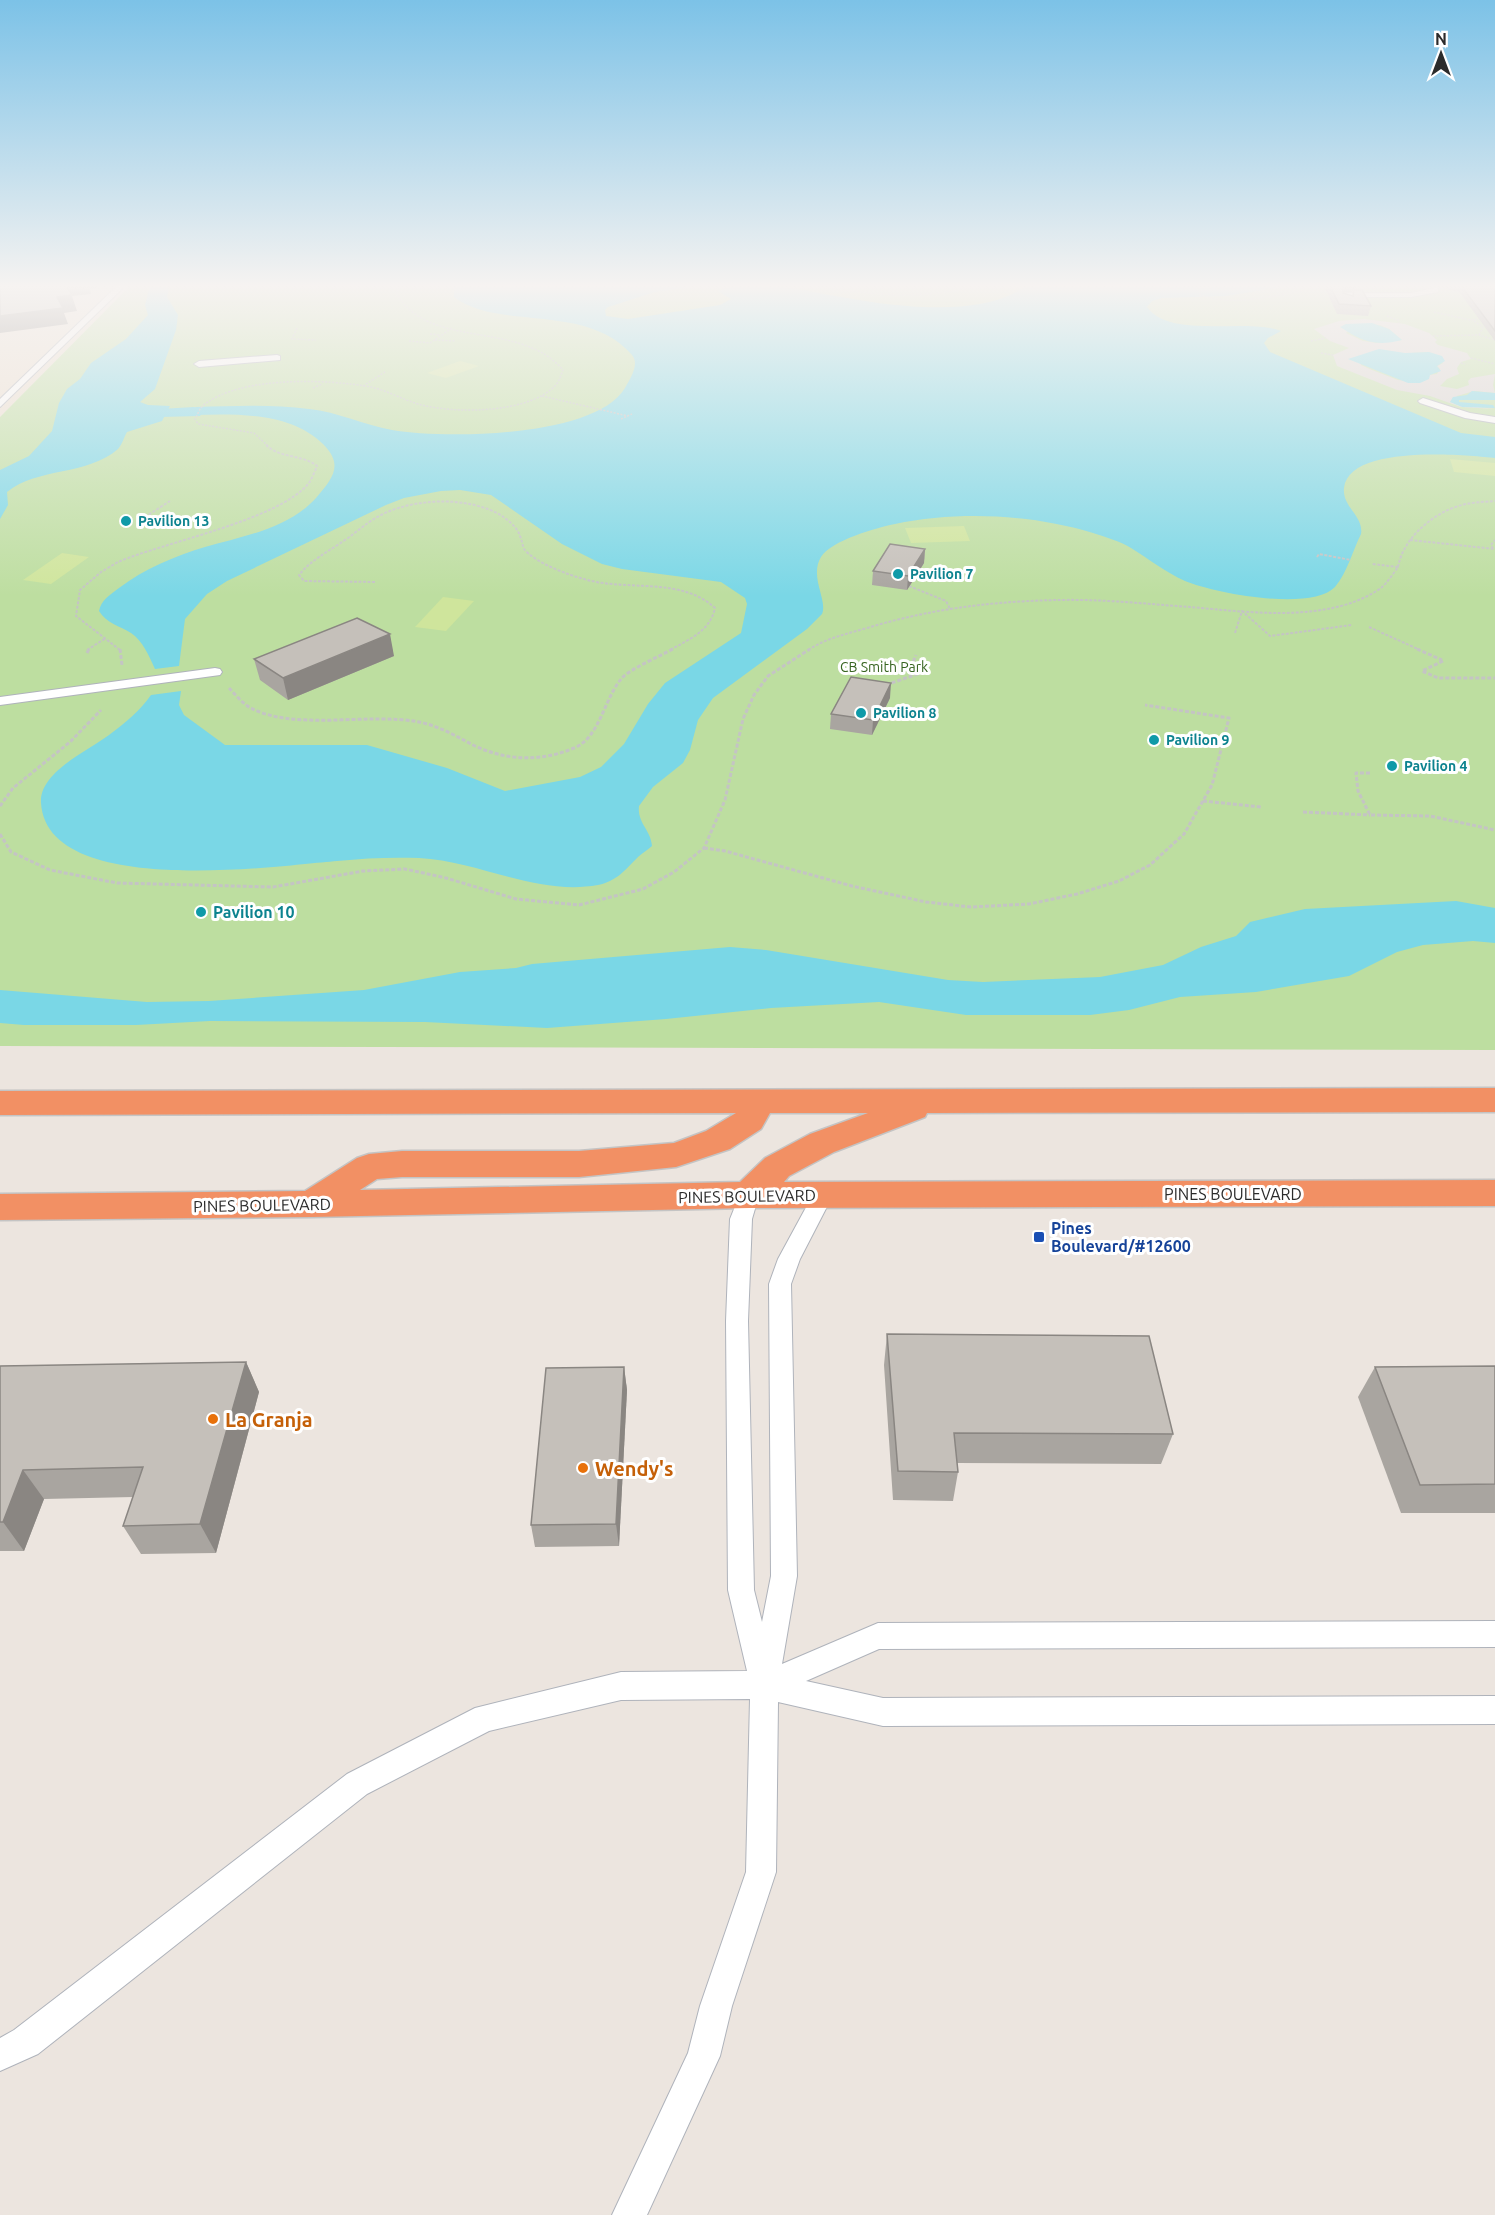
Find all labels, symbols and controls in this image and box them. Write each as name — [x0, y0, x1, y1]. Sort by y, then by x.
north arrow — [1411, 24, 1471, 84]
text: N — [1435, 30, 1447, 48]
place label: Pavilion 13 — [138, 513, 209, 529]
marker: Pavilion 13 — [119, 514, 133, 528]
place label: Pavilion 7 — [910, 566, 974, 582]
marker: Pavilion 7 — [891, 567, 905, 581]
park label: CB Smith Park — [840, 659, 928, 675]
place label: Pavilion 8 — [873, 705, 937, 721]
marker: Pavilion 8 — [854, 706, 868, 720]
place label: Pavilion 9 — [1166, 732, 1230, 748]
marker: Pavilion 9 — [1147, 733, 1161, 747]
place label: Pavilion 4 — [1404, 758, 1468, 774]
marker: Pavilion 4 — [1385, 759, 1399, 773]
place label: Pavilion 10 — [213, 903, 295, 921]
marker: Pavilion 10 — [194, 905, 208, 919]
street label: PINES BOULEVARD — [1164, 1185, 1302, 1203]
street label: PINES BOULEVARD — [678, 1186, 816, 1206]
street label: PINES BOULEVARD — [193, 1195, 331, 1215]
place label: Pines Boulevard/#12600 — [1051, 1219, 1191, 1255]
marker: Pines Boulevard/#12600 — [1032, 1230, 1046, 1244]
place label: La Granja — [225, 1408, 313, 1431]
marker: La Granja — [206, 1412, 220, 1426]
place label: Wendy's — [595, 1457, 673, 1480]
marker: Wendy's — [576, 1461, 590, 1475]

